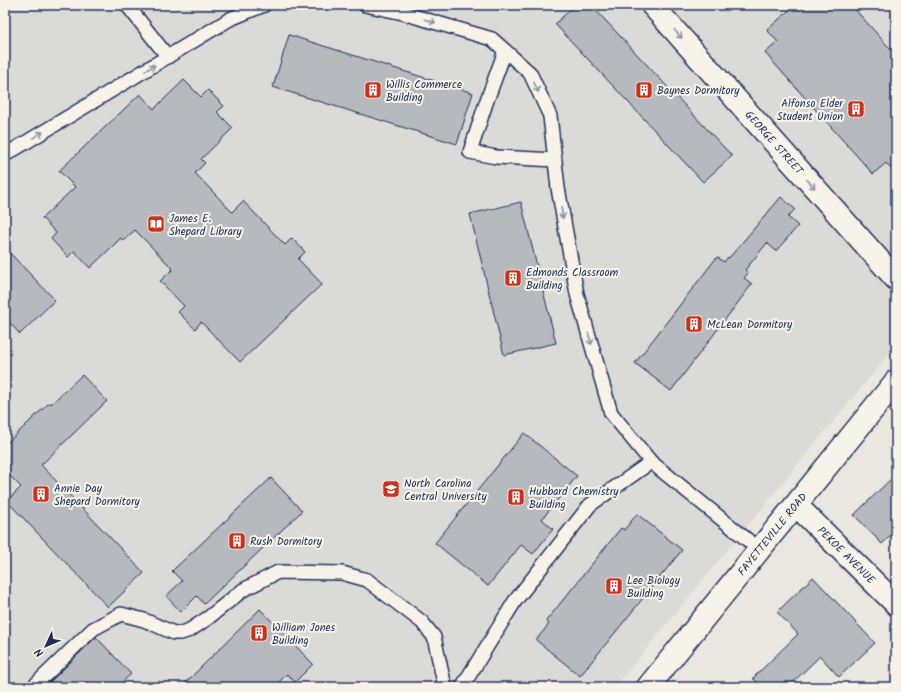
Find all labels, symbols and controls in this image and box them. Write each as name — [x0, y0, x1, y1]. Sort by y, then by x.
one-way arrow — [424, 18, 437, 25]
one-way arrow — [673, 29, 682, 39]
one-way arrow — [144, 63, 156, 71]
place label: Willis Commerce Building — [386, 76, 462, 107]
building icon: Willis Commerce Building — [363, 80, 383, 100]
one-way arrow — [533, 80, 540, 92]
building icon: Baynes Dormitory — [634, 80, 654, 100]
place label: Baynes Dormitory — [657, 82, 740, 100]
place label: Alfonso Elder Student Union — [777, 95, 844, 126]
building icon: Alfonso Elder Student Union — [846, 99, 866, 119]
street label: GEORGE STREET — [740, 107, 808, 180]
one-way arrow — [32, 130, 44, 138]
one-way arrow — [806, 178, 815, 189]
one-way arrow — [559, 206, 567, 219]
place label: James E. Shepard Library — [169, 210, 242, 241]
library icon: James E. Shepard Library — [146, 214, 166, 234]
place label: Edmonds Classroom Building — [526, 264, 619, 295]
building icon: Edmonds Classroom Building — [503, 268, 523, 288]
building icon: McLean Dormitory — [684, 314, 704, 334]
place label: McLean Dormitory — [707, 316, 793, 334]
one-way arrow — [587, 333, 594, 346]
place label: North Carolina Central University — [404, 475, 487, 506]
school or university icon: North Carolina Central University — [381, 479, 401, 499]
place label: Annie Day Shepard Dormitory — [54, 480, 141, 511]
place label: Hubbard Chemistry Building — [529, 483, 619, 514]
building icon: Annie Day Shepard Dormitory — [31, 484, 51, 504]
building icon: Hubbard Chemistry Building — [506, 487, 526, 507]
street label: FAYETTEVILLE ROAD — [734, 489, 812, 580]
street label: PEKOE AVENUE — [812, 523, 879, 589]
building icon: Rush Dormitory — [227, 531, 247, 551]
place label: Rush Dormitory — [250, 533, 323, 551]
place label: Lee Biology Building — [627, 572, 681, 603]
building icon: Lee Biology Building — [604, 576, 624, 596]
place label: William Jones Building — [272, 619, 335, 650]
building icon: William Jones Building — [249, 623, 269, 643]
north arrow — [26, 626, 66, 666]
text: N — [31, 643, 48, 661]

